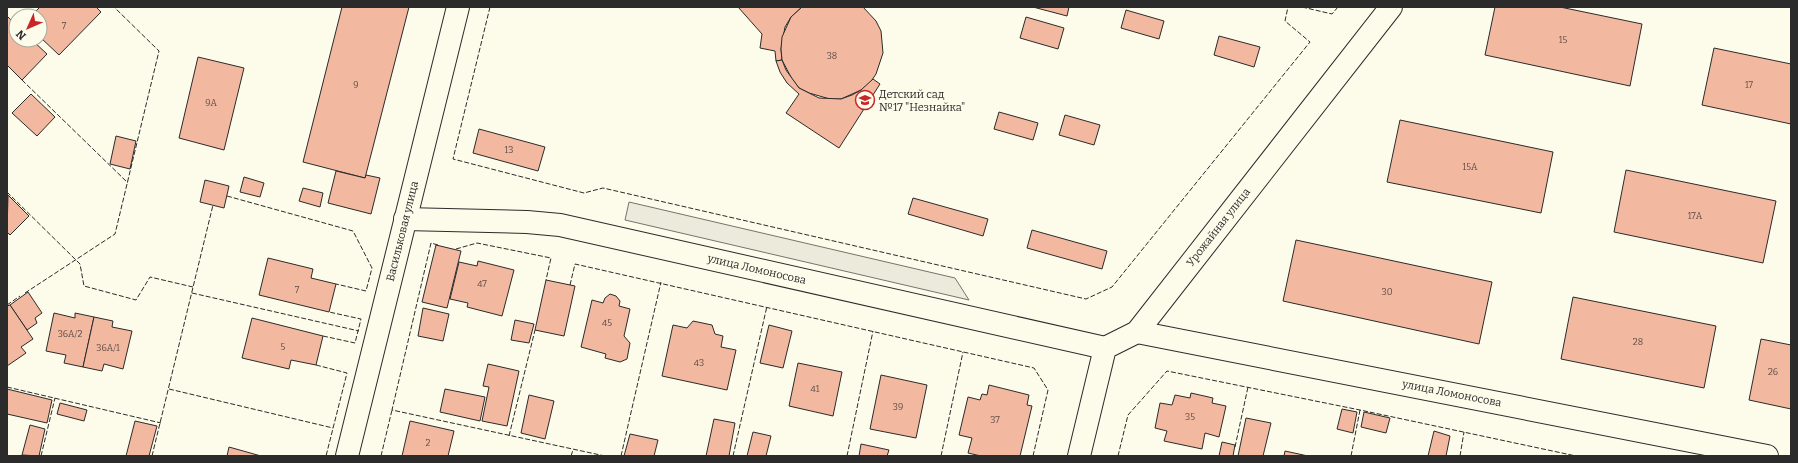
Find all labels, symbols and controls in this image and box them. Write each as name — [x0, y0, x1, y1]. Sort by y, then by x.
north arrow — [8, 8, 48, 48]
house number: 7 — [62, 21, 67, 31]
text: N — [13, 27, 29, 42]
house number: 15 — [1559, 35, 1567, 45]
house number: 38 — [827, 51, 837, 61]
house number: 9 — [353, 80, 359, 90]
house number: 17 — [1745, 80, 1754, 90]
place label: Детский сад №17 "Незнайка" — [879, 88, 965, 114]
school or university icon: Детский сад №17 "Незнайка" — [854, 89, 876, 111]
house number: 9А — [205, 98, 217, 108]
house number: 13 — [505, 145, 513, 155]
house number: 15А — [1463, 162, 1478, 172]
street label: Васильковая улица — [384, 180, 421, 283]
street label: Урожайная улица — [1184, 186, 1253, 269]
house number: 17А — [1688, 211, 1703, 221]
street label: улица Ломоносова — [705, 252, 807, 287]
house number: 47 — [477, 279, 487, 289]
house number: 7 — [295, 285, 300, 295]
house number: 30 — [1382, 287, 1393, 297]
house number: 45 — [602, 318, 612, 328]
house number: 36А/2 — [58, 329, 82, 339]
house number: 28 — [1633, 337, 1643, 347]
house number: 5 — [281, 342, 286, 352]
house number: 36А/1 — [96, 343, 120, 353]
house number: 43 — [694, 358, 704, 368]
house number: 26 — [1768, 367, 1778, 377]
street label: улица Ломоносова — [1400, 377, 1503, 409]
house number: 41 — [811, 384, 820, 394]
house number: 39 — [893, 402, 903, 412]
house number: 35 — [1185, 412, 1195, 422]
house number: 37 — [990, 415, 1000, 425]
house number: 2 — [426, 438, 431, 448]

